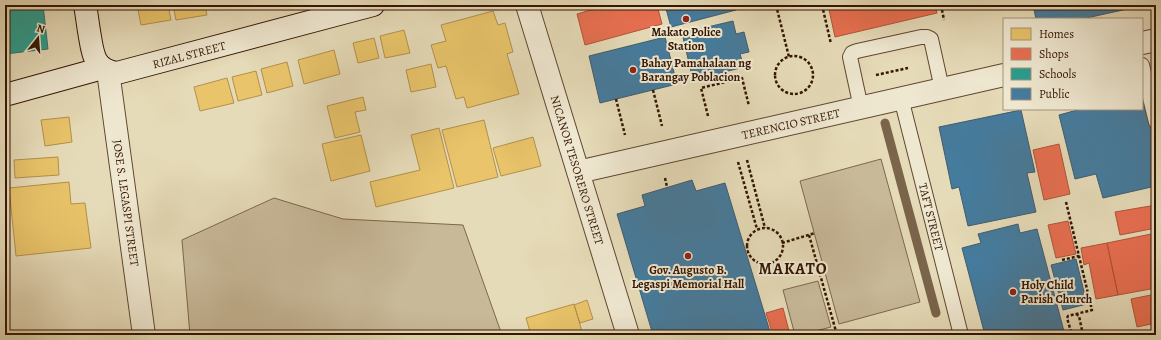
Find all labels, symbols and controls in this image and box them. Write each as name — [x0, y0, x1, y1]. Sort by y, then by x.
marker: Makato Police Station — [681, 14, 691, 24]
north arrow — [18, 18, 58, 58]
legend — [1003, 18, 1143, 110]
text: N — [35, 21, 47, 37]
place label: Makato Police Station — [651, 24, 721, 54]
text: Homes — [1039, 26, 1074, 42]
street label: RIZAL STREET — [151, 37, 228, 72]
text: Shops — [1039, 46, 1069, 62]
place label: Bahay Pamahalaan ng Barangay Poblacion — [641, 55, 752, 85]
marker: Bahay Pamahalaan ng Barangay Poblacion — [628, 65, 638, 75]
text: Schools — [1039, 66, 1076, 82]
text: Public — [1039, 86, 1070, 102]
street label: NICANOR TESORERO STREET — [547, 93, 608, 247]
street label: TERENCIO STREET — [740, 105, 842, 143]
street label: JOSE S. LEGASPI STREET — [109, 139, 143, 268]
street label: TAFT STREET — [915, 181, 947, 253]
marker: Gov. Augusto B. Legaspi Memorial Hall — [683, 251, 693, 261]
district label: MAKATO — [758, 258, 828, 280]
place label: Gov. Augusto B. Legaspi Memorial Hall — [632, 262, 745, 292]
place label: Holy Child Parish Church — [1021, 277, 1093, 307]
marker: Holy Child Parish Church — [1008, 287, 1018, 297]

